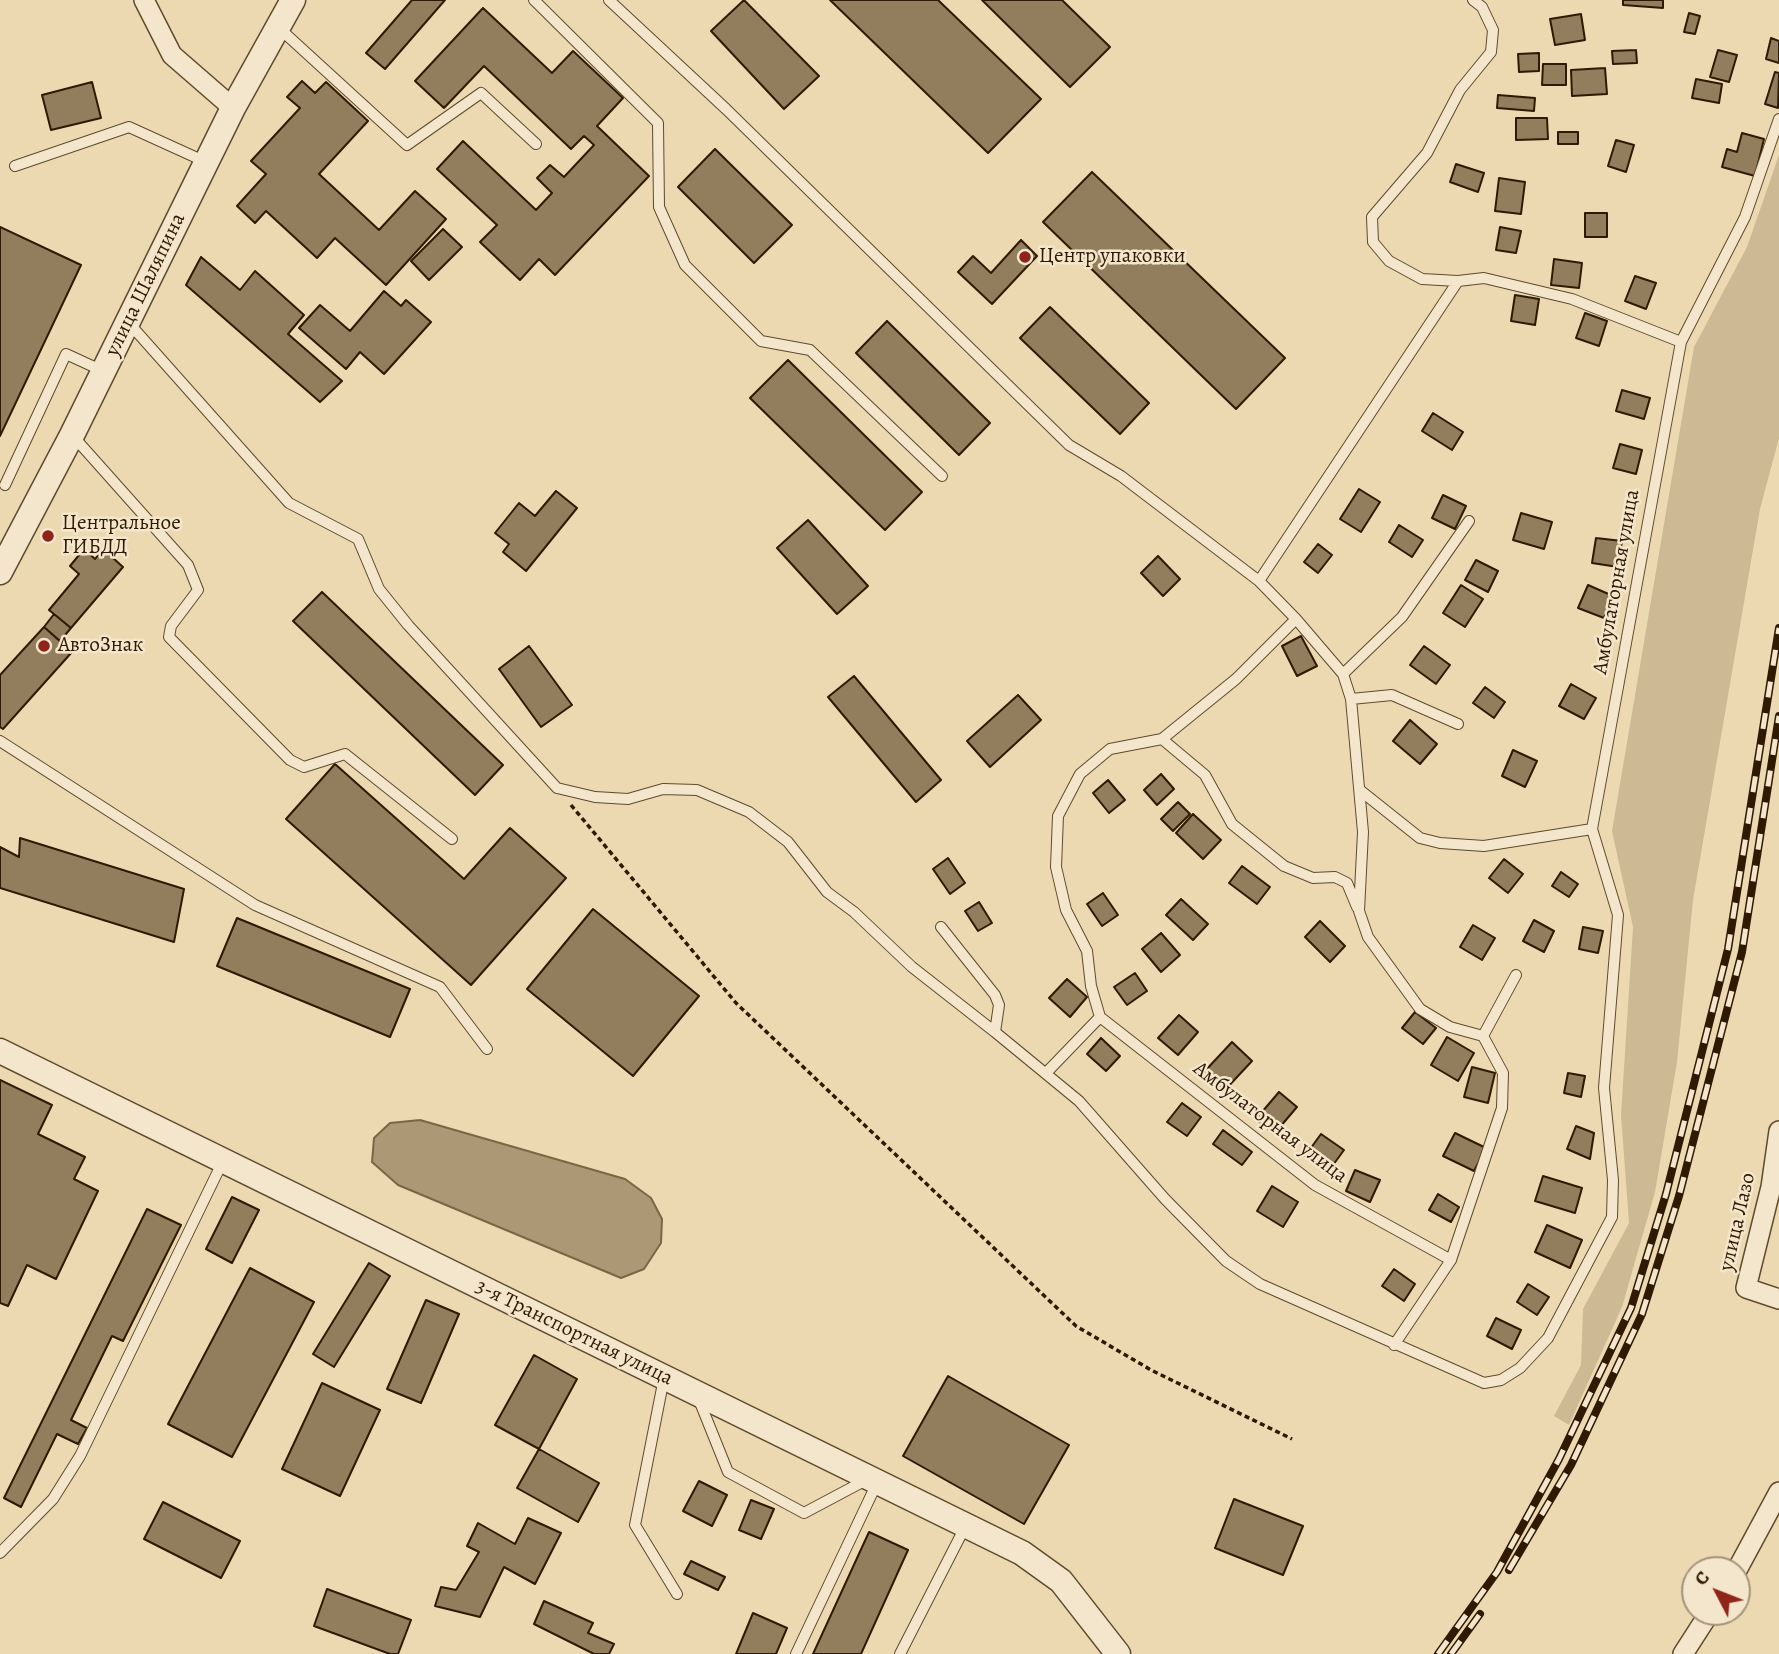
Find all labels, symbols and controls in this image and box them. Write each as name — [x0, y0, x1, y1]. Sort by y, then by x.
street label: улица Шаляпина — [100, 209, 192, 361]
place label: Центр упаковки — [1039, 244, 1186, 270]
marker: Центр упаковки — [1017, 249, 1033, 265]
street label: Амбулаторная улица — [1588, 488, 1646, 676]
place label: Центральное ГИБДД — [62, 511, 181, 561]
marker: Центральное ГИБДД — [40, 528, 56, 544]
place label: АвтоЗнак — [58, 633, 143, 659]
marker: АвтоЗнак — [36, 638, 52, 654]
street label: Амбулаторная улица — [1188, 1057, 1352, 1189]
street label: улица Лазо — [1714, 1170, 1762, 1274]
street label: 3-я Транспортная улица — [471, 1274, 677, 1392]
north arrow — [1681, 1556, 1751, 1626]
text: С — [1688, 1565, 1715, 1591]

